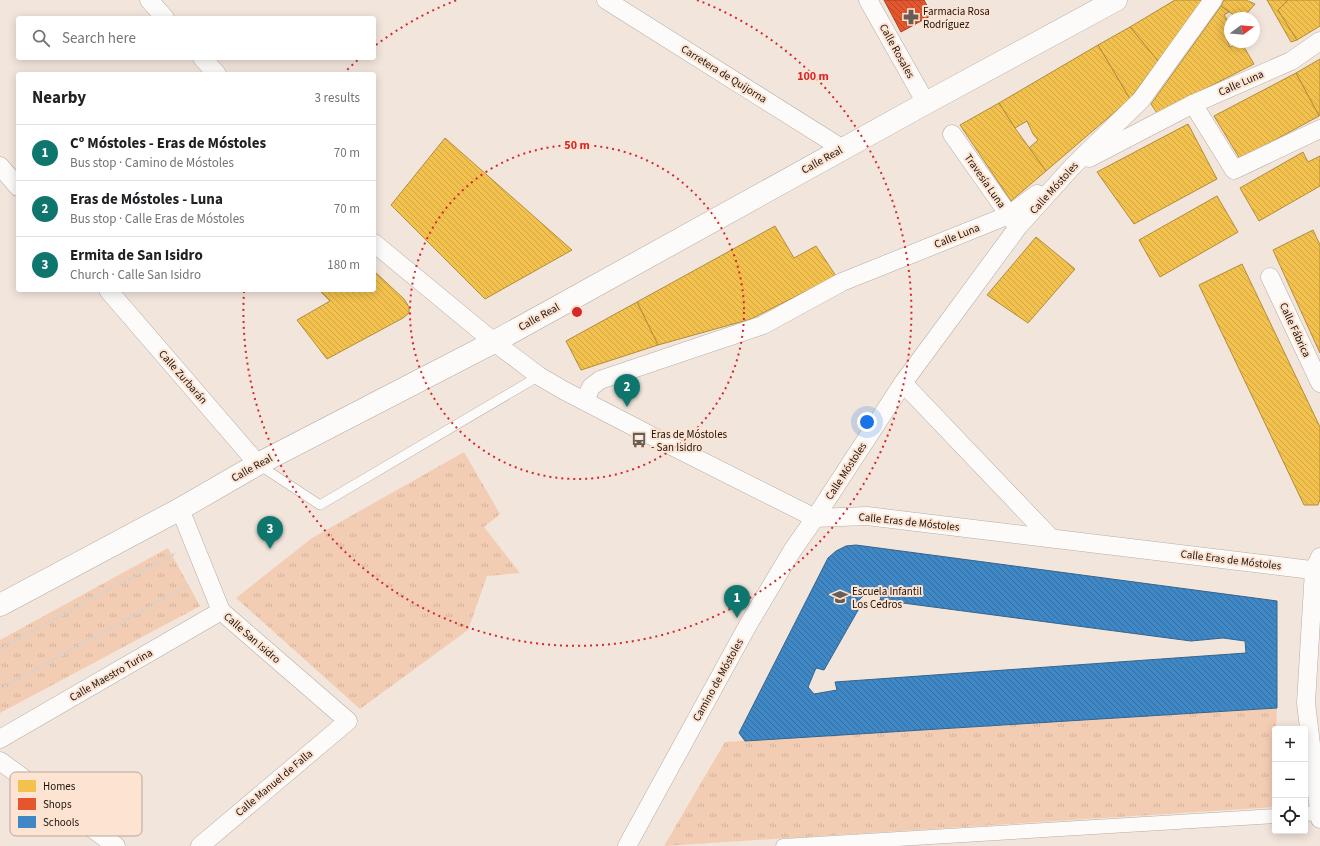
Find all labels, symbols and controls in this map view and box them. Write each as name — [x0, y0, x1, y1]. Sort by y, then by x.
place label: Farmacia Rosa Rodríguez — [923, 4, 990, 32]
pharmacy icon: Farmacia Rosa Rodríguez — [902, 8, 920, 26]
north arrow — [1224, 12, 1260, 48]
search box — [16, 16, 376, 60]
street label: Calle Rosales — [876, 21, 918, 81]
icon: search — [30, 27, 52, 49]
text: Search here — [62, 28, 136, 49]
street label: Carretera de Quijorna — [678, 41, 770, 107]
street label: Calle Luna — [1216, 66, 1266, 100]
text: 100 m — [797, 68, 829, 85]
text: Nearby — [32, 86, 86, 110]
text: 3 results — [315, 89, 360, 107]
text: Cº Móstoles - Eras de Móstoles — [70, 133, 266, 154]
text: 50 m — [564, 137, 590, 154]
street label: Calle Real — [799, 142, 845, 177]
text: 1 — [42, 144, 48, 162]
text: 70 m — [334, 144, 360, 162]
street label: Travesía Luna — [961, 151, 1009, 211]
text: Bus stop · Camino de Móstoles — [70, 154, 234, 172]
street label: Calle Móstoles — [1026, 158, 1082, 217]
text: Eras de Móstoles - Luna — [70, 189, 223, 210]
text: 2 — [42, 200, 48, 218]
text: 70 m — [334, 200, 360, 218]
text: Bus stop · Calle Eras de Móstoles — [70, 210, 245, 228]
street label: Calle Luna — [932, 220, 982, 252]
text: Ermita de San Isidro — [70, 245, 203, 266]
text: 3 — [42, 256, 48, 274]
text: 180 m — [327, 256, 360, 274]
text: Church · Calle San Isidro — [70, 266, 201, 284]
street label: Calle Real — [516, 299, 562, 334]
street label: Calle Fábrica — [1276, 300, 1314, 360]
centre of rings — [570, 305, 584, 319]
street label: Calle Zurbarán — [155, 347, 211, 407]
pin: 2 — [614, 374, 640, 407]
your location — [857, 412, 877, 432]
place label: Eras de Móstoles - San Isidro — [651, 427, 728, 455]
bus stop icon: Eras de Móstoles - San Isidro — [630, 431, 648, 449]
street label: Calle Móstoles — [822, 439, 870, 503]
street label: Calle Real — [229, 450, 275, 485]
street label: Calle Eras de Móstoles — [858, 509, 961, 535]
pin: 3 — [257, 516, 283, 549]
street label: Calle Eras de Móstoles — [1180, 546, 1283, 574]
place label: Escuela Infantil Los Cedros — [852, 584, 922, 612]
pin: 1 — [724, 585, 750, 618]
school or university icon: Escuela Infantil Los Cedros — [831, 588, 849, 606]
street label: Calle San Isidro — [220, 609, 284, 667]
street label: Camino de Móstoles — [689, 636, 747, 724]
street label: Calle Maestro Turina — [67, 645, 155, 705]
map controls — [1272, 726, 1308, 834]
button: + — [1272, 726, 1308, 762]
street label: Calle Manuel de Falla — [232, 746, 316, 820]
button: − — [1272, 762, 1308, 798]
legend — [10, 772, 142, 836]
text: Homes — [43, 779, 76, 794]
text: Shops — [43, 797, 72, 812]
button: locate — [1272, 798, 1308, 834]
text: Schools — [43, 815, 80, 830]

